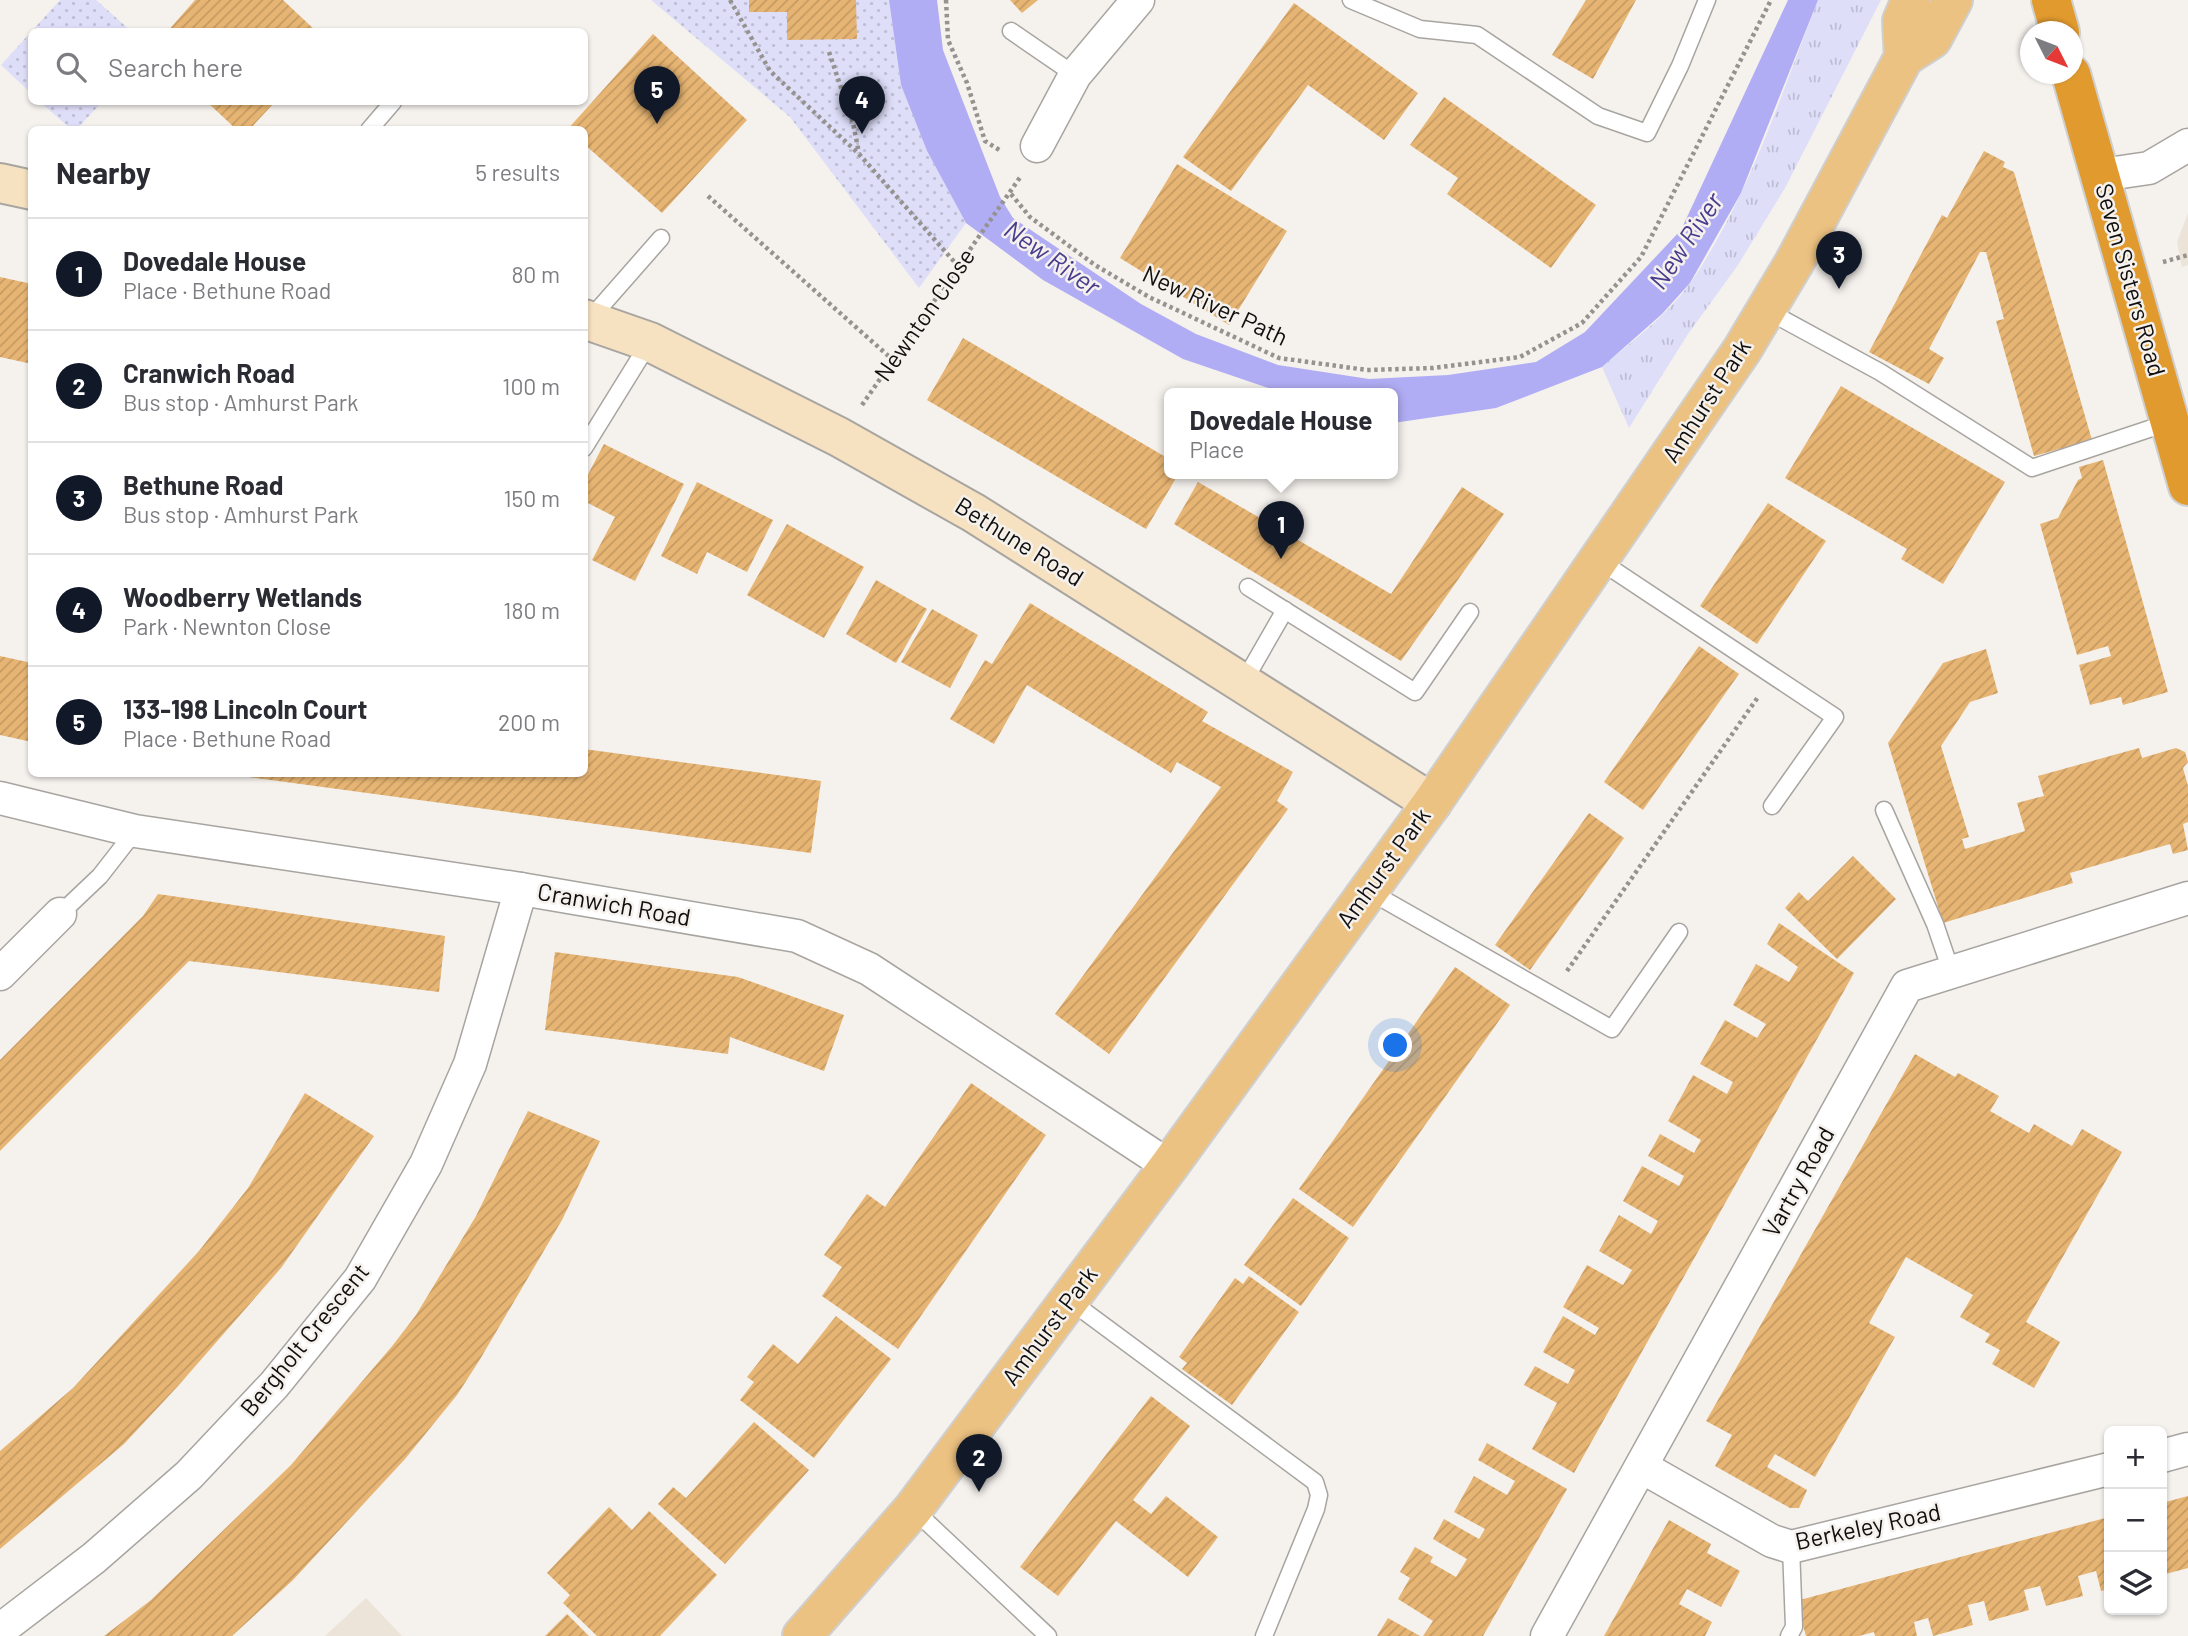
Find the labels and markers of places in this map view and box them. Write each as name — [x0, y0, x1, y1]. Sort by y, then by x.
pin: 5 — [634, 66, 680, 124]
pin: 4 — [839, 76, 885, 134]
pin: 3 — [1816, 231, 1862, 289]
pin: 1 — [1258, 501, 1304, 559]
pin: 2 — [956, 1434, 1002, 1492]

